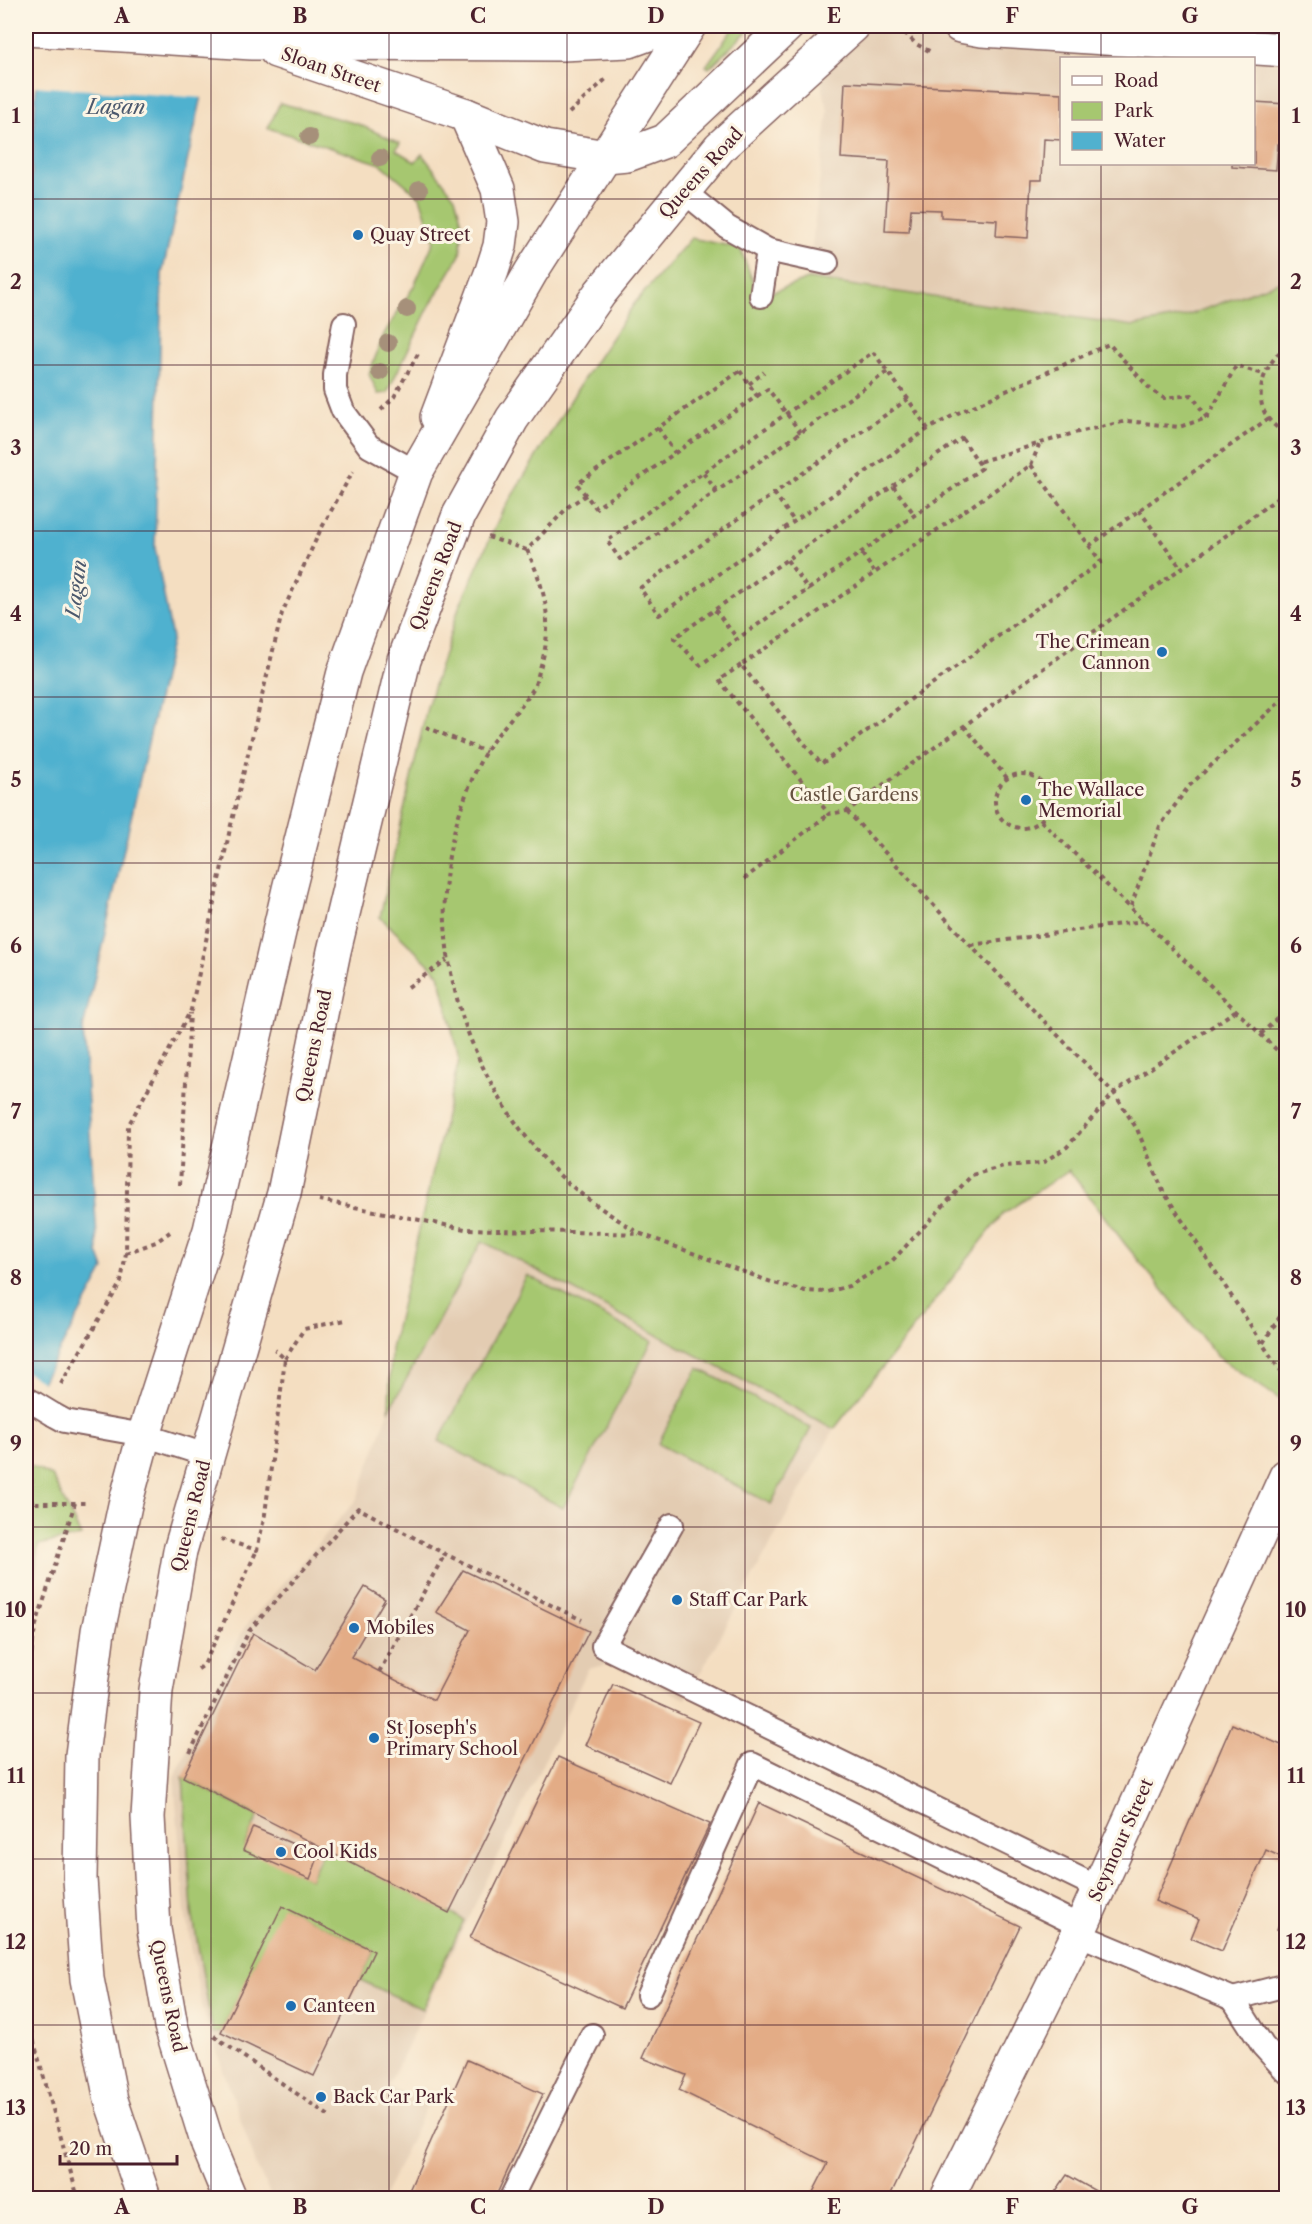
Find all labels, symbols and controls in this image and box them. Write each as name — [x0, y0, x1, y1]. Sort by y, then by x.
text: A — [113, 4, 130, 28]
text: B — [293, 4, 308, 28]
text: C — [470, 4, 486, 28]
text: D — [647, 4, 665, 28]
text: E — [827, 4, 841, 28]
text: F — [1005, 4, 1019, 28]
text: G — [1182, 4, 1199, 28]
street label: Sloan Street — [278, 43, 384, 97]
legend — [1060, 57, 1255, 165]
text: Road — [1114, 70, 1159, 92]
water label: Lagan — [85, 95, 145, 119]
text: Park — [1114, 100, 1155, 122]
text: 1 — [12, 104, 21, 128]
text: 1 — [1292, 104, 1301, 128]
street label: Queens Road — [654, 123, 748, 223]
text: Water — [1113, 130, 1166, 152]
place label: Quay Street — [370, 224, 471, 246]
marker: Quay Street — [351, 228, 365, 242]
text: 2 — [10, 270, 22, 294]
text: 2 — [1290, 270, 1302, 294]
text: 3 — [10, 436, 22, 460]
text: 3 — [1290, 436, 1302, 460]
street label: Queens Road — [405, 519, 467, 633]
water label: Lagan — [60, 558, 91, 621]
text: 4 — [10, 602, 22, 626]
text: 4 — [1290, 602, 1302, 626]
place label: The Crimean Cannon — [1036, 631, 1150, 674]
marker: The Crimean Cannon — [1155, 645, 1169, 659]
text: 5 — [10, 768, 22, 792]
text: 5 — [1290, 768, 1302, 792]
place label: The Wallace Memorial — [1038, 779, 1144, 822]
park label: Castle Gardens — [789, 784, 919, 806]
marker: The Wallace Memorial — [1019, 793, 1033, 807]
text: 6 — [10, 934, 22, 958]
text: 6 — [1290, 934, 1302, 958]
street label: Queens Road — [291, 988, 337, 1104]
text: 7 — [11, 1100, 22, 1124]
text: 7 — [1291, 1100, 1302, 1124]
text: 8 — [10, 1266, 22, 1290]
text: 8 — [1290, 1266, 1302, 1290]
text: 9 — [10, 1432, 22, 1456]
text: 9 — [1290, 1432, 1302, 1456]
street label: Queens Road — [166, 1458, 216, 1574]
place label: Staff Car Park — [689, 1589, 809, 1611]
marker: Staff Car Park — [670, 1593, 684, 1607]
text: 10 — [5, 1598, 27, 1622]
text: 10 — [1285, 1598, 1307, 1622]
place label: Mobiles — [366, 1617, 434, 1639]
marker: Mobiles — [347, 1621, 361, 1635]
place label: St Joseph's Primary School — [386, 1717, 518, 1760]
marker: St Joseph's Primary School — [367, 1731, 381, 1745]
text: 11 — [7, 1764, 25, 1788]
text: 11 — [1287, 1764, 1305, 1788]
street label: Seymour Street — [1084, 1774, 1158, 1905]
place label: Cool Kids — [293, 1841, 377, 1863]
marker: Cool Kids — [274, 1845, 288, 1859]
text: 12 — [6, 1930, 26, 1954]
text: 12 — [1286, 1930, 1306, 1954]
street label: Queens Road — [145, 1938, 191, 2054]
place label: Canteen — [303, 1995, 375, 2017]
marker: Canteen — [284, 1999, 298, 2013]
place label: Back Car Park — [333, 2086, 455, 2108]
marker: Back Car Park — [314, 2090, 328, 2104]
text: 13 — [6, 2096, 26, 2120]
text: 13 — [1286, 2096, 1306, 2120]
scale bar — [60, 2128, 177, 2166]
text: 20 m — [69, 2138, 113, 2160]
text: A — [113, 2195, 130, 2219]
text: B — [293, 2195, 308, 2219]
text: C — [470, 2195, 486, 2219]
text: D — [647, 2195, 665, 2219]
text: E — [827, 2195, 841, 2219]
text: F — [1005, 2195, 1019, 2219]
text: G — [1182, 2195, 1199, 2219]

